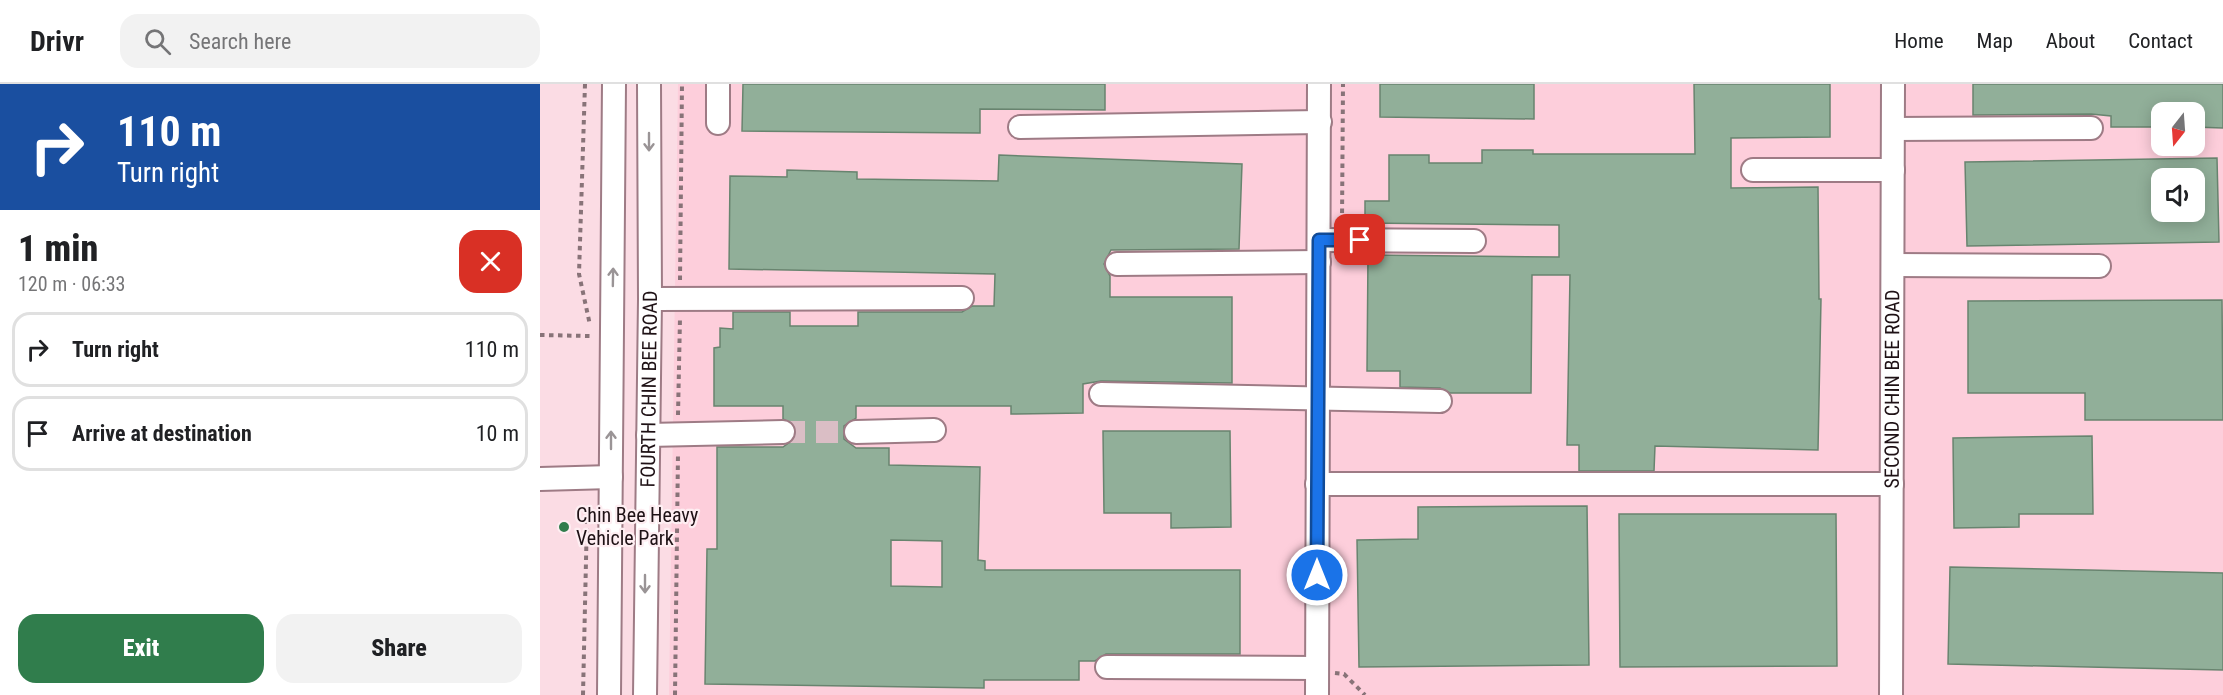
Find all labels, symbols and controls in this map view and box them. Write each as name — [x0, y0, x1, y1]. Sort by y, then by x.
search box — [120, 14, 540, 68]
text: Drivr — [30, 25, 84, 58]
icon: search — [141, 25, 174, 58]
text: Search here — [189, 29, 291, 54]
text: Home — [1894, 29, 1944, 53]
text: Map — [1977, 29, 2013, 53]
text: About — [2046, 29, 2095, 53]
text: Contact — [2128, 29, 2193, 53]
north arrow — [2151, 102, 2205, 156]
map controls — [2151, 102, 2205, 222]
text: 110 m — [117, 107, 222, 156]
icon: right — [18, 108, 96, 186]
one-way arrow — [643, 132, 655, 152]
text: Turn right — [117, 157, 219, 189]
button: sound — [2151, 168, 2205, 222]
pin — [1334, 214, 1385, 265]
icon: arrive — [1343, 223, 1376, 256]
text: 1 min — [18, 228, 98, 270]
button: close — [459, 230, 522, 293]
one-way arrow — [607, 267, 619, 287]
text: 120 m · 06:33 — [18, 272, 125, 296]
street label: SECOND CHIN BEE ROAD — [1880, 290, 1904, 488]
street label: FOURTH CHIN BEE ROAD — [636, 291, 662, 488]
icon: right — [21, 333, 54, 366]
text: Turn right — [72, 337, 159, 362]
text: 110 m — [465, 337, 519, 362]
icon: arrive — [21, 417, 54, 450]
text: Arrive at destination — [72, 421, 252, 446]
text: 10 m — [476, 421, 519, 446]
one-way arrow — [605, 430, 617, 450]
place label: Chin Bee Heavy Vehicle Park — [576, 503, 698, 550]
marker: Chin Bee Heavy Vehicle Park — [557, 520, 571, 534]
position arrow — [1285, 543, 1349, 607]
one-way arrow — [639, 573, 651, 593]
button: Exit — [18, 614, 264, 683]
button: Share — [276, 614, 522, 683]

